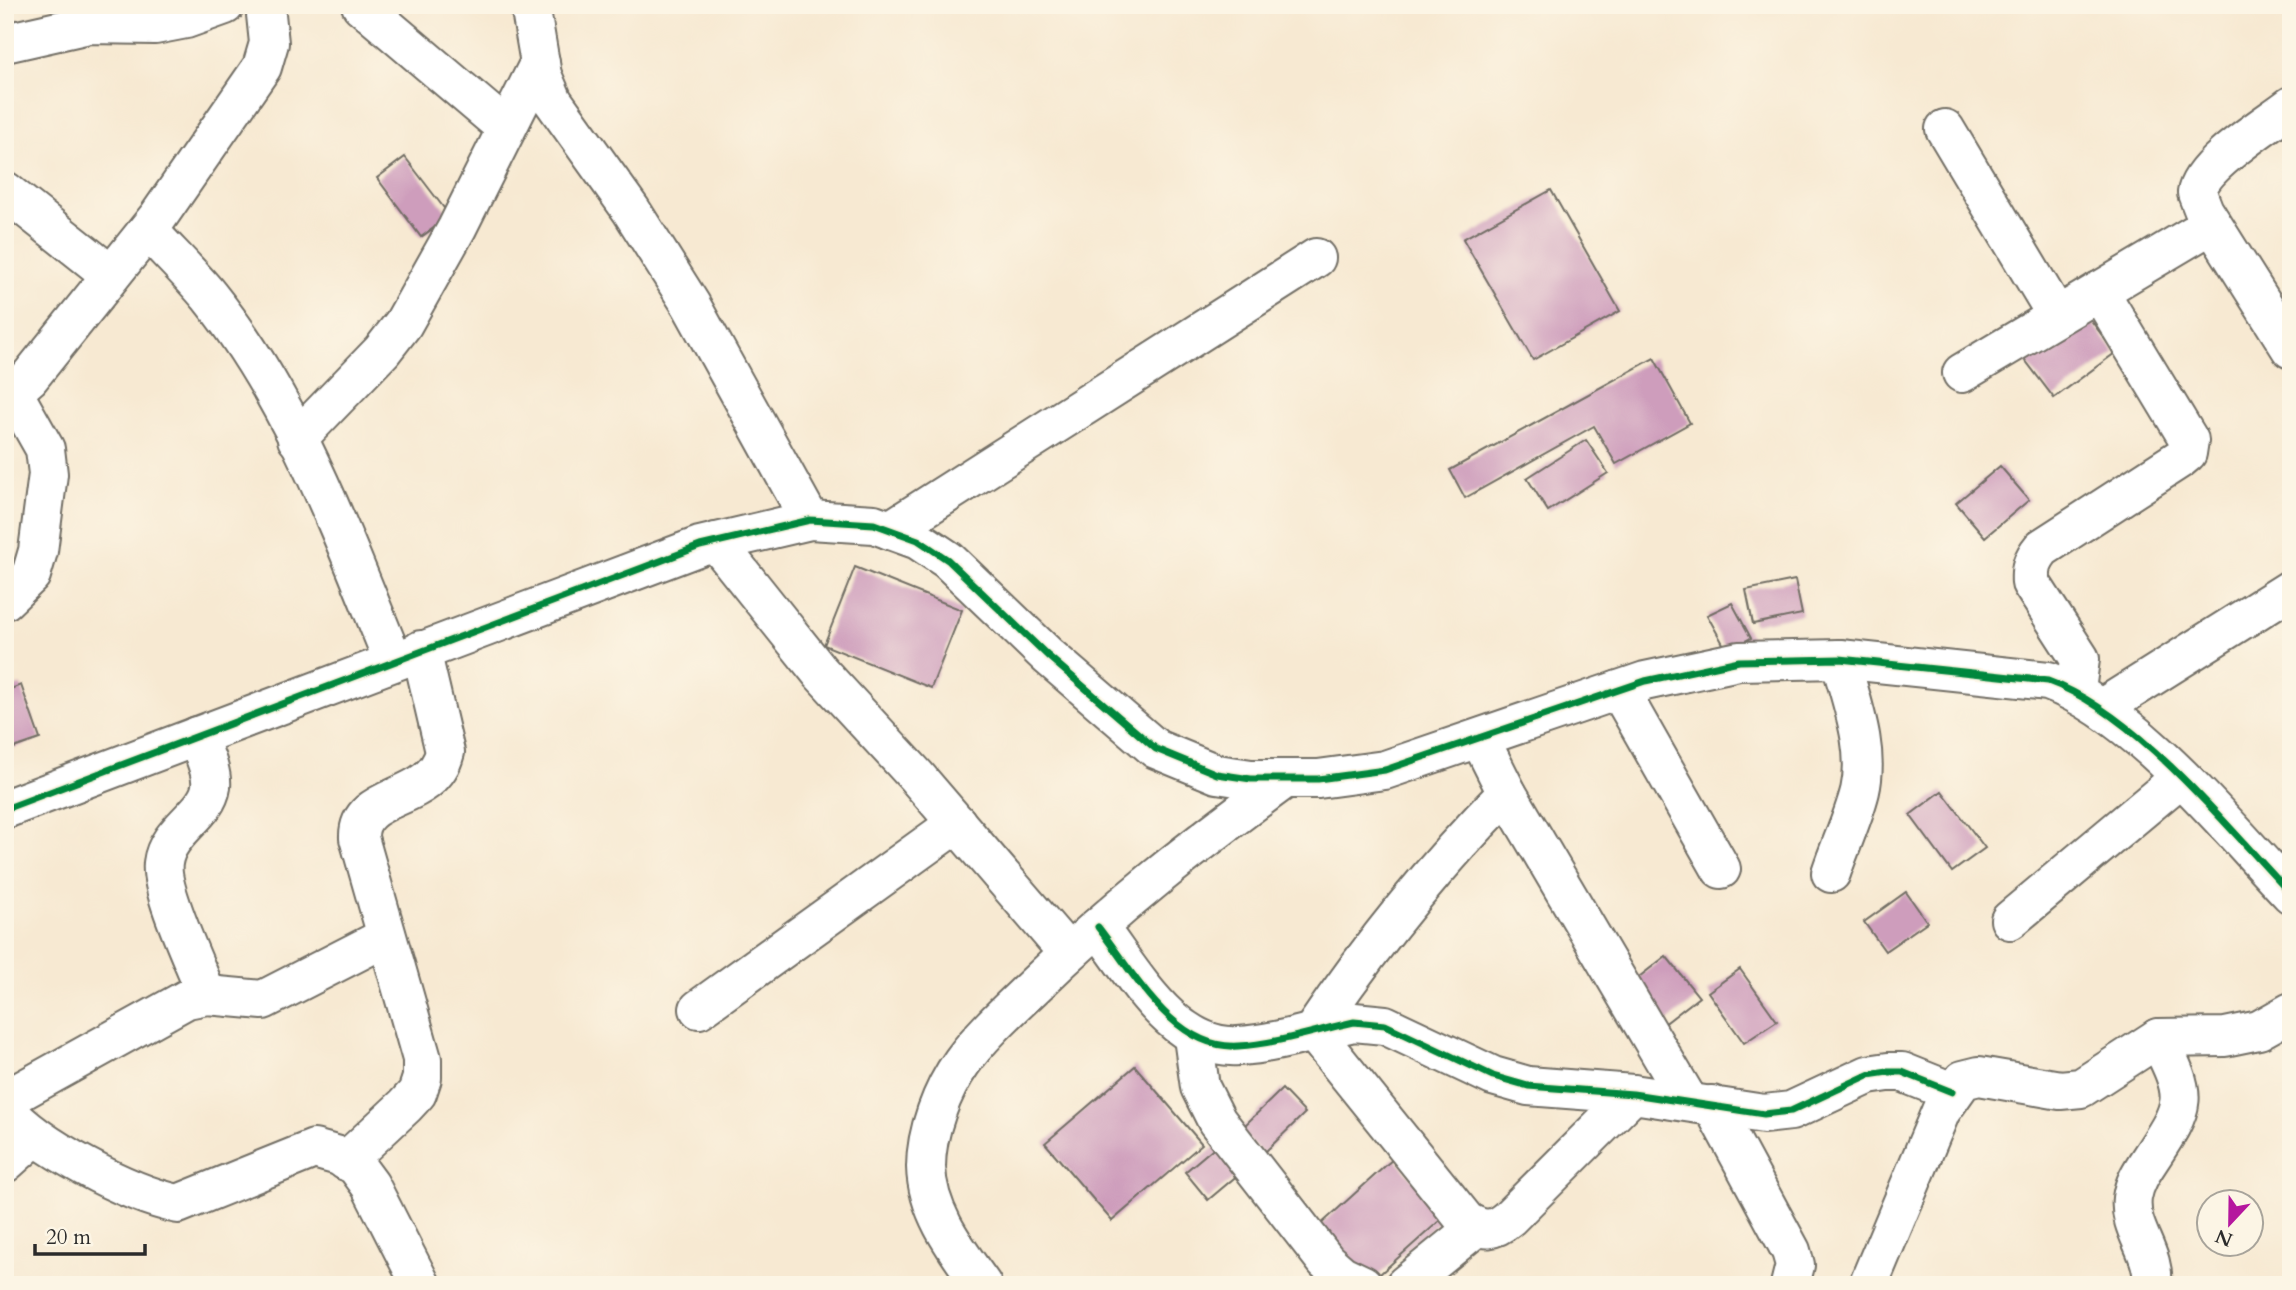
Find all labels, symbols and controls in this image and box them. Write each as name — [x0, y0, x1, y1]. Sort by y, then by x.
north arrow — [2194, 1188, 2264, 1258]
scale bar — [35, 1213, 145, 1257]
text: 20 m — [46, 1223, 91, 1252]
text: N — [2211, 1223, 2237, 1253]

